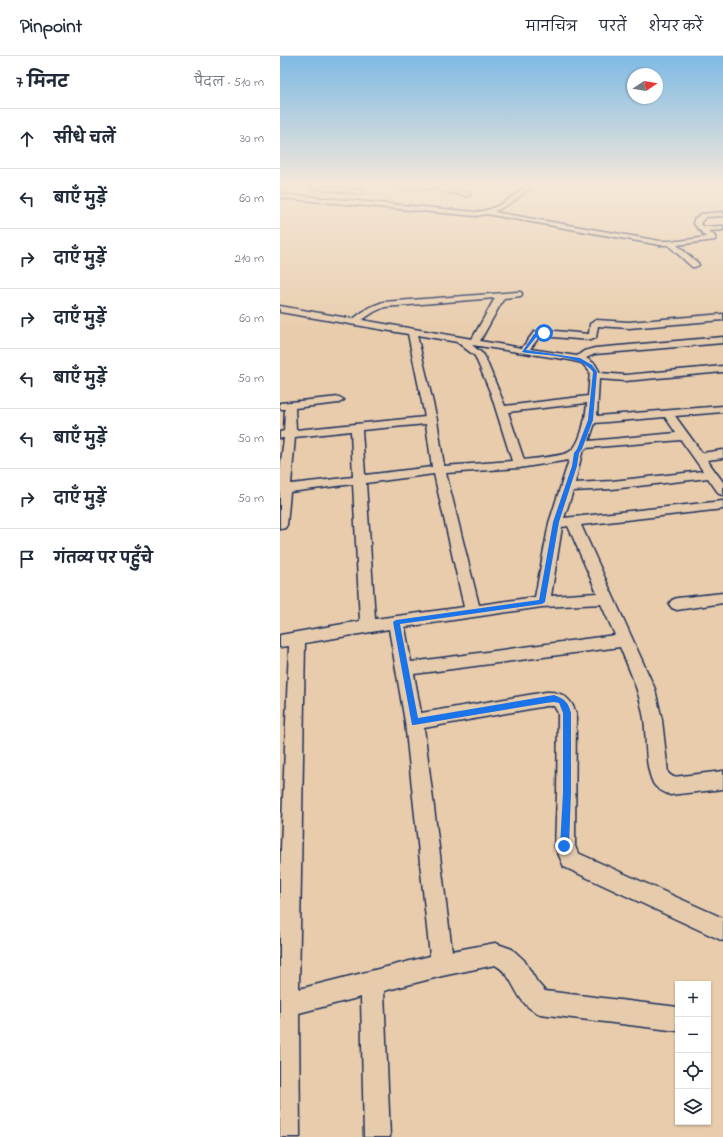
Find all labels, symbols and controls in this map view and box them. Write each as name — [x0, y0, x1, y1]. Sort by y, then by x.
text: Pinpoint — [20, 14, 82, 41]
text: मानचित्र — [526, 17, 577, 38]
text: परतें — [599, 17, 627, 38]
text: शेयर करें — [649, 17, 703, 38]
north arrow — [627, 68, 663, 104]
text: 7 मिनट — [16, 70, 69, 95]
text: पैदल · 510 m — [194, 73, 264, 92]
icon: ahead — [16, 128, 38, 150]
text: सीधे चलें — [54, 128, 115, 150]
text: 30 m — [240, 129, 264, 148]
icon: left — [16, 188, 38, 210]
text: बाएँ मुड़ें — [54, 188, 107, 210]
text: 60 m — [239, 189, 264, 208]
icon: right — [16, 248, 38, 270]
text: दाएँ मुड़ें — [54, 248, 106, 270]
text: 210 m — [234, 249, 264, 268]
icon: right — [16, 308, 38, 330]
text: दाएँ मुड़ें — [54, 308, 106, 330]
text: 60 m — [239, 309, 264, 328]
route start — [535, 324, 553, 342]
icon: left — [16, 368, 38, 390]
text: बाएँ मुड़ें — [54, 368, 107, 390]
text: 50 m — [238, 369, 264, 388]
icon: left — [16, 428, 38, 450]
text: बाएँ मुड़ें — [54, 428, 107, 450]
text: 50 m — [238, 429, 264, 448]
icon: right — [16, 488, 38, 510]
text: दाएँ मुड़ें — [54, 488, 106, 510]
text: 50 m — [238, 489, 264, 508]
icon: arrive — [16, 548, 38, 570]
text: गंतव्य पर पहुँचे — [54, 548, 153, 570]
route end — [555, 837, 573, 855]
map controls — [675, 981, 711, 1125]
button: + — [675, 981, 711, 1017]
button: − — [675, 1017, 711, 1053]
button: locate — [675, 1053, 711, 1089]
button: layers — [675, 1089, 711, 1125]

